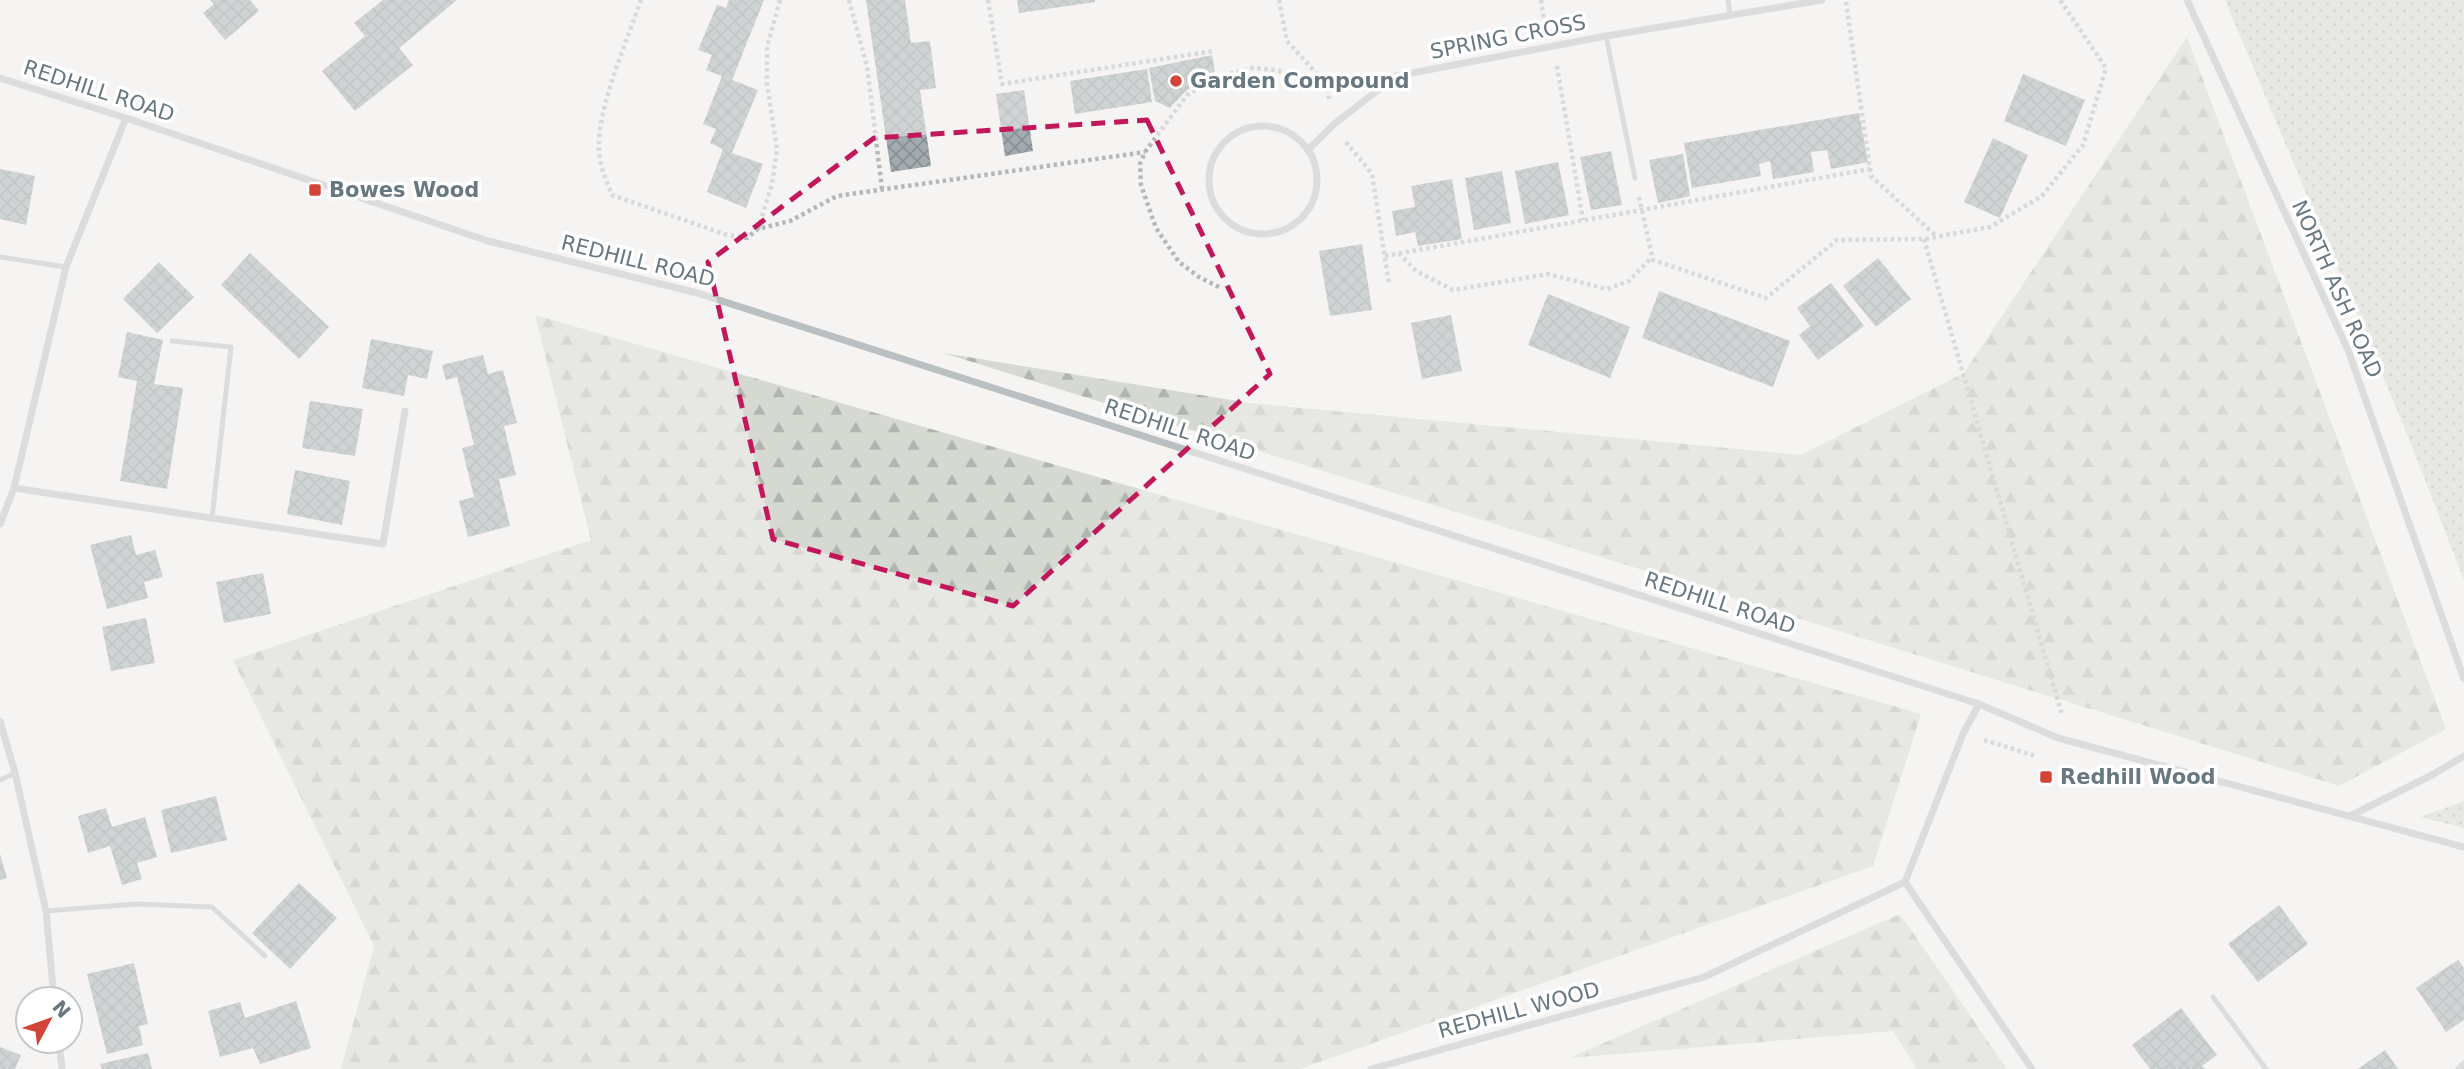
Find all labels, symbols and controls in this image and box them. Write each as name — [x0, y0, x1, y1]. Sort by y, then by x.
street label: SPRING CROSS — [1428, 10, 1588, 64]
street label: REDHILL ROAD — [20, 55, 178, 127]
place label: Garden Compound — [1190, 69, 1409, 93]
marker: Garden Compound — [1168, 73, 1184, 89]
place label: Bowes Wood — [329, 178, 479, 202]
marker: Bowes Wood — [307, 182, 323, 198]
street label: NORTH ASH ROAD — [2287, 196, 2387, 382]
street label: REDHILL ROAD — [559, 230, 717, 292]
street label: REDHILL ROAD — [1101, 394, 1259, 466]
street label: REDHILL ROAD — [1641, 567, 1799, 639]
place label: Redhill Wood — [2060, 765, 2216, 789]
marker: Redhill Wood — [2038, 769, 2054, 785]
street label: REDHILL WOOD — [1436, 977, 1602, 1043]
north arrow — [14, 985, 84, 1055]
text: N — [48, 996, 75, 1022]

